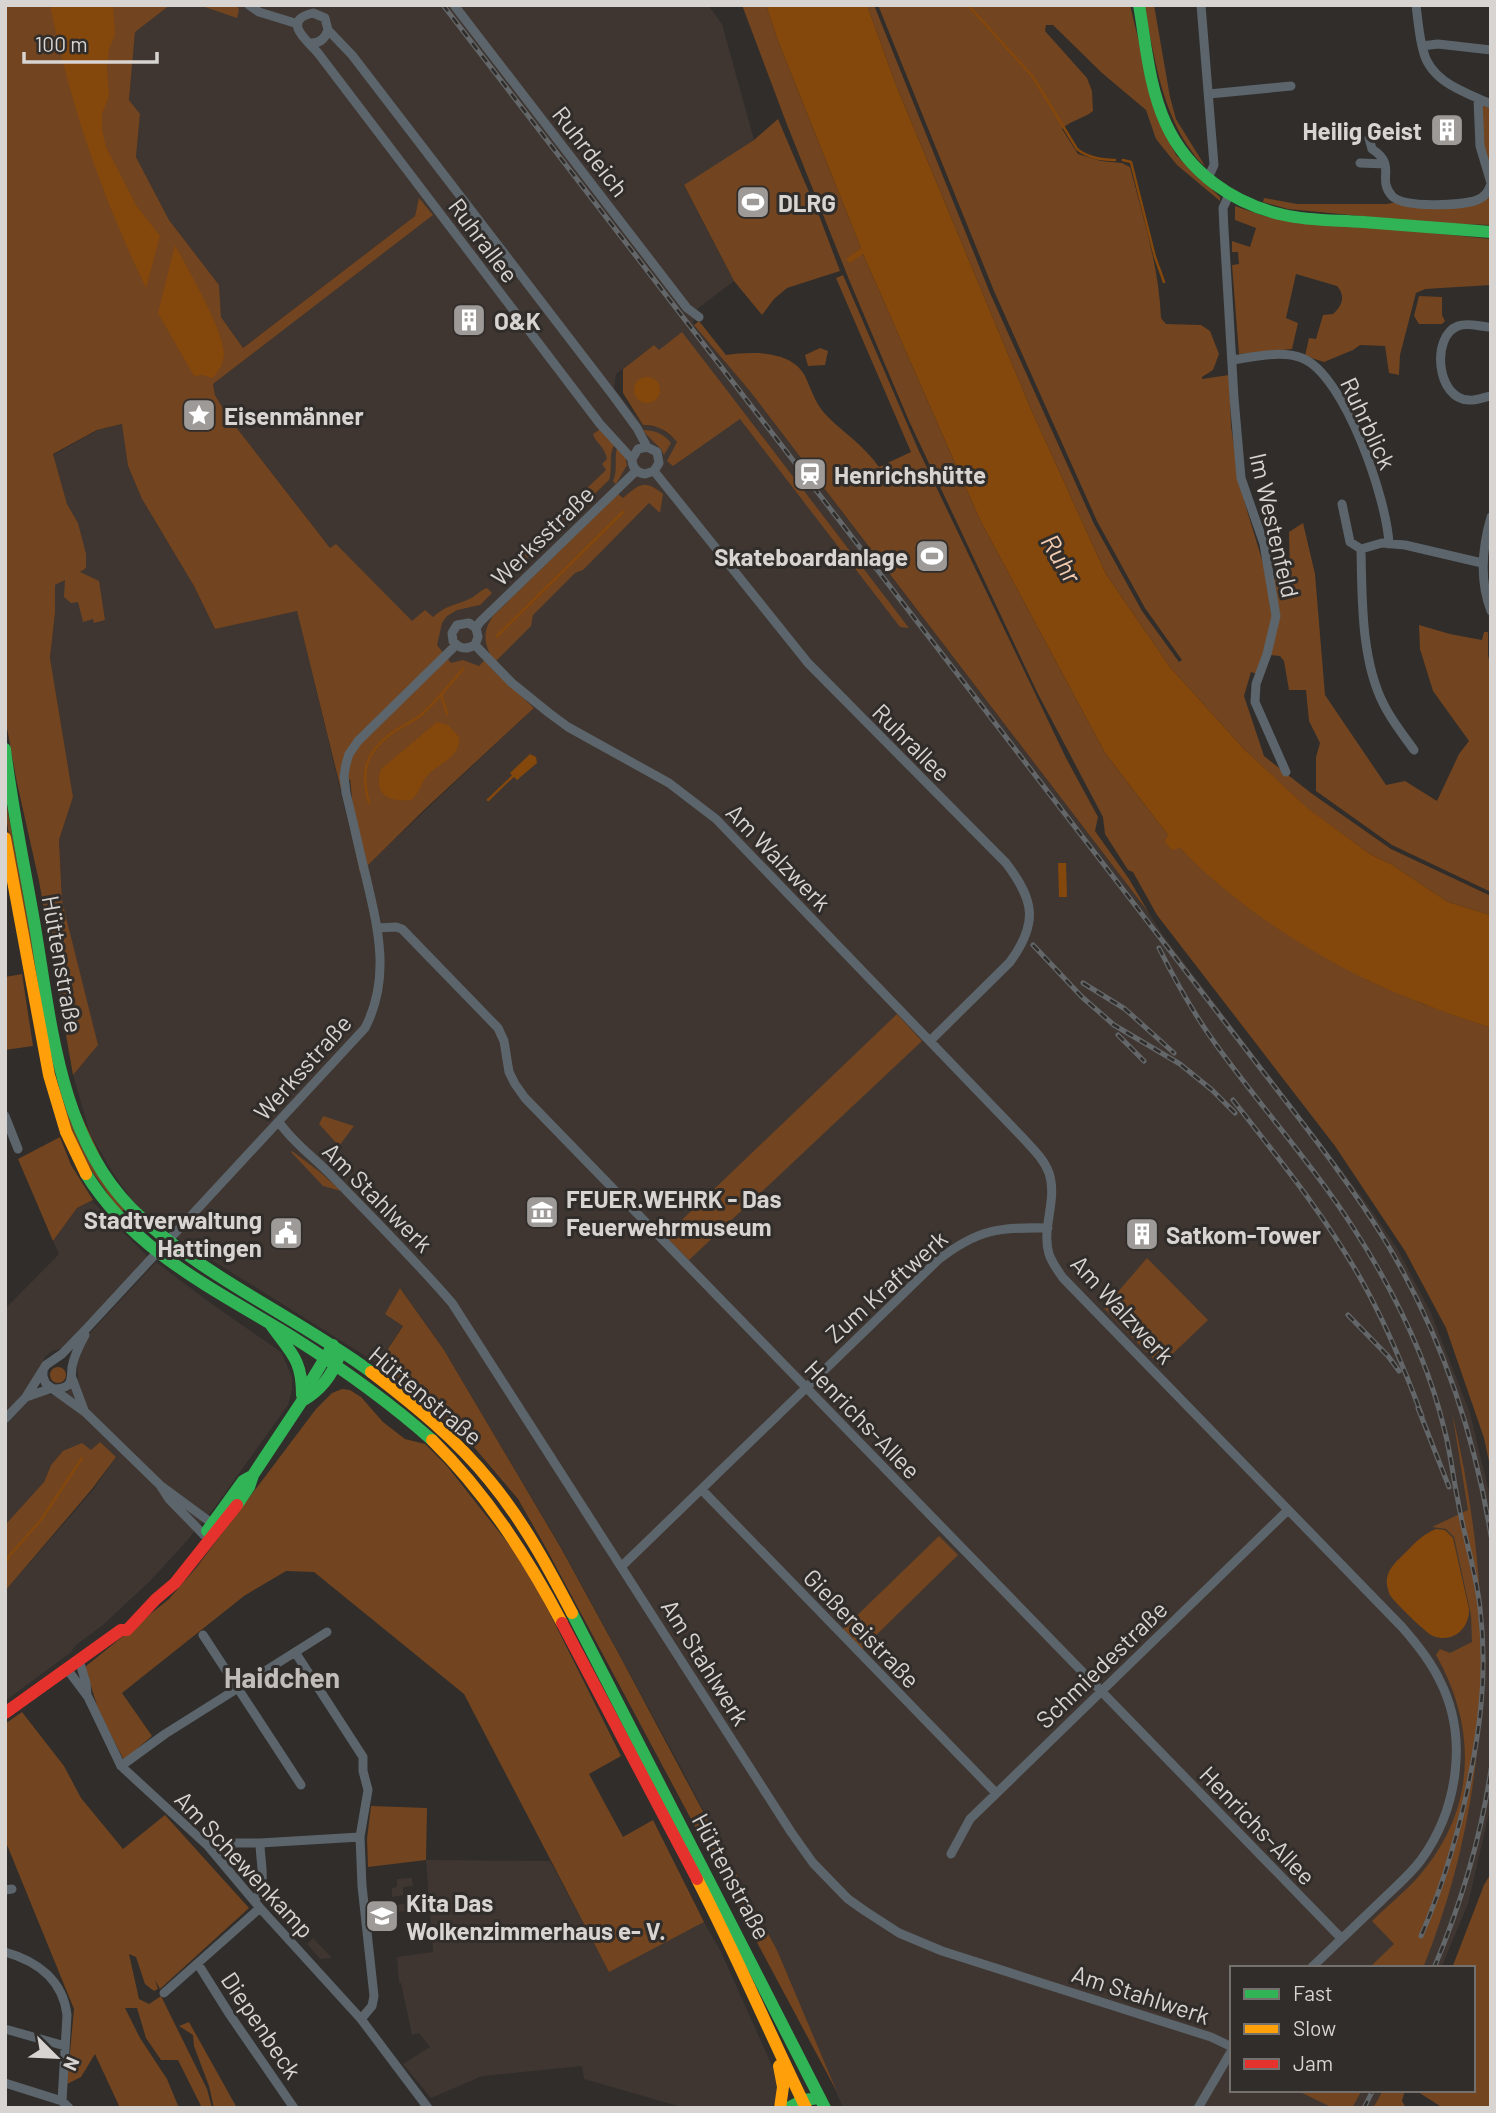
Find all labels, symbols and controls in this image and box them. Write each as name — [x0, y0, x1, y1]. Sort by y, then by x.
scale bar — [24, 21, 158, 65]
text: 100 m — [35, 31, 88, 56]
street label: Ruhrdeich — [547, 100, 635, 202]
building icon: Heilig Geist — [1428, 111, 1466, 149]
place label: Heilig Geist — [1303, 116, 1422, 145]
sports icon: DLRG — [734, 183, 772, 221]
place label: DLRG — [778, 188, 836, 217]
street label: Ruhrallee — [443, 192, 525, 288]
building icon: O&K — [450, 301, 488, 339]
place label: O&K — [494, 306, 541, 335]
street label: Ruhrblick — [1335, 372, 1403, 474]
place icon: Eisenmänner — [180, 396, 218, 434]
place label: Eisenmänner — [224, 401, 364, 430]
street label: Im Westenfeld — [1244, 450, 1306, 600]
station icon: Henrichshütte — [791, 455, 829, 493]
place label: Henrichshütte — [834, 460, 986, 489]
street label: Werksstraße — [484, 479, 600, 591]
water label: Ruhr — [1035, 528, 1089, 589]
sports icon: Skateboardanlage — [913, 537, 951, 575]
place label: Skateboardanlage — [714, 542, 908, 571]
street label: Ruhrallee — [867, 697, 957, 787]
street label: Am Walzwerk — [721, 797, 837, 917]
street label: Hüttenstraße — [37, 893, 89, 1035]
street label: Werksstraße — [247, 1008, 357, 1126]
street label: Am Stahlwerk — [317, 1136, 439, 1258]
place label: FEUER.WEHRK - Das Feuerwehrmuseum — [566, 1184, 782, 1241]
museum icon: FEUER.WEHRK - Das Feuerwehrmuseum — [523, 1193, 561, 1231]
place label: Stadtverwaltung Hattingen — [84, 1205, 262, 1262]
public building icon: Stadtverwaltung Hattingen — [267, 1214, 305, 1252]
building icon: Satkom-Tower — [1123, 1215, 1161, 1253]
place label: Satkom-Tower — [1166, 1220, 1321, 1249]
street label: Zum Kraftwerk — [819, 1224, 953, 1348]
street label: Am Walzwerk — [1065, 1249, 1181, 1369]
street label: Hüttenstraße — [363, 1339, 489, 1451]
street label: Henrichs-Allee — [799, 1354, 927, 1484]
street label: Gießereistraße — [798, 1562, 926, 1694]
street label: Am Stahlwerk — [656, 1594, 756, 1730]
street label: Schmiedestraße — [1029, 1594, 1173, 1734]
district label: Haidchen — [224, 1660, 340, 1694]
street label: Henrichs-Allee — [1194, 1760, 1322, 1890]
street label: Am Schewenkamp — [169, 1784, 321, 1944]
street label: Hüttenstraße — [687, 1808, 777, 1944]
place label: Kita Das Wolkenzimmerhaus e- V. — [406, 1888, 666, 1945]
school or university icon: Kita Das Wolkenzimmerhaus e- V. — [363, 1897, 401, 1935]
street label: Am Stahlwerk — [1068, 1958, 1214, 2030]
street label: Diepenbeck — [216, 1966, 308, 2084]
legend — [1230, 1966, 1475, 2092]
text: Fast — [1293, 1980, 1333, 2005]
text: Slow — [1293, 2015, 1336, 2040]
north arrow — [21, 2022, 91, 2092]
text: Jam — [1293, 2050, 1333, 2075]
text: N — [59, 2054, 85, 2075]

